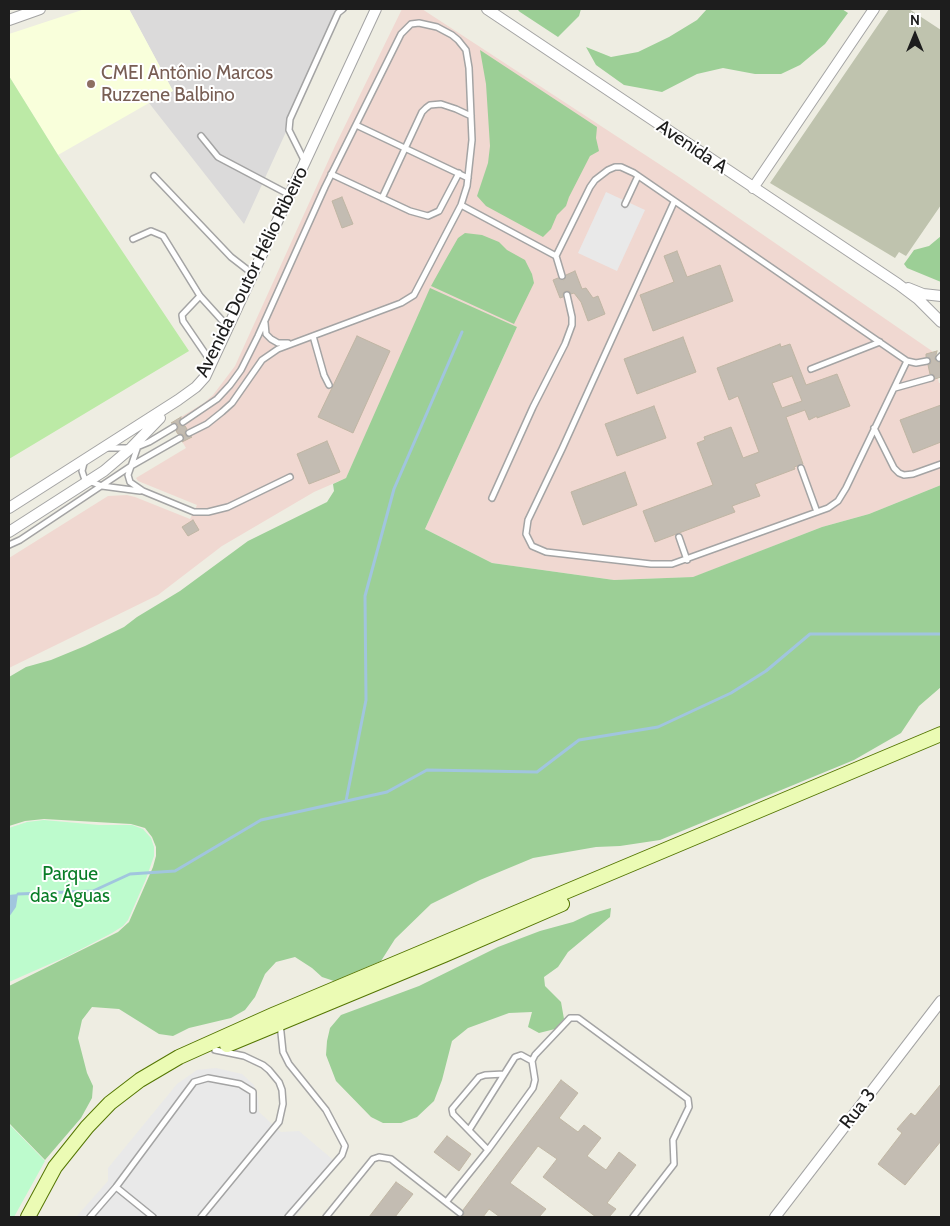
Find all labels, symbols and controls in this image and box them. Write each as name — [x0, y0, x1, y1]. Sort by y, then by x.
north arrow — [890, 10, 940, 60]
text: N — [910, 11, 920, 29]
place label: CMEI Antônio Marcos Ruzzene Balbino — [101, 62, 273, 106]
marker: CMEI Antônio Marcos Ruzzene Balbino — [85, 78, 97, 90]
street label: Avenida A — [652, 115, 732, 179]
street label: Avenida Doutor Hélio Ribeiro — [191, 163, 313, 381]
park label: Parque das Águas — [30, 863, 110, 907]
street label: Rua 3 — [835, 1084, 881, 1134]

